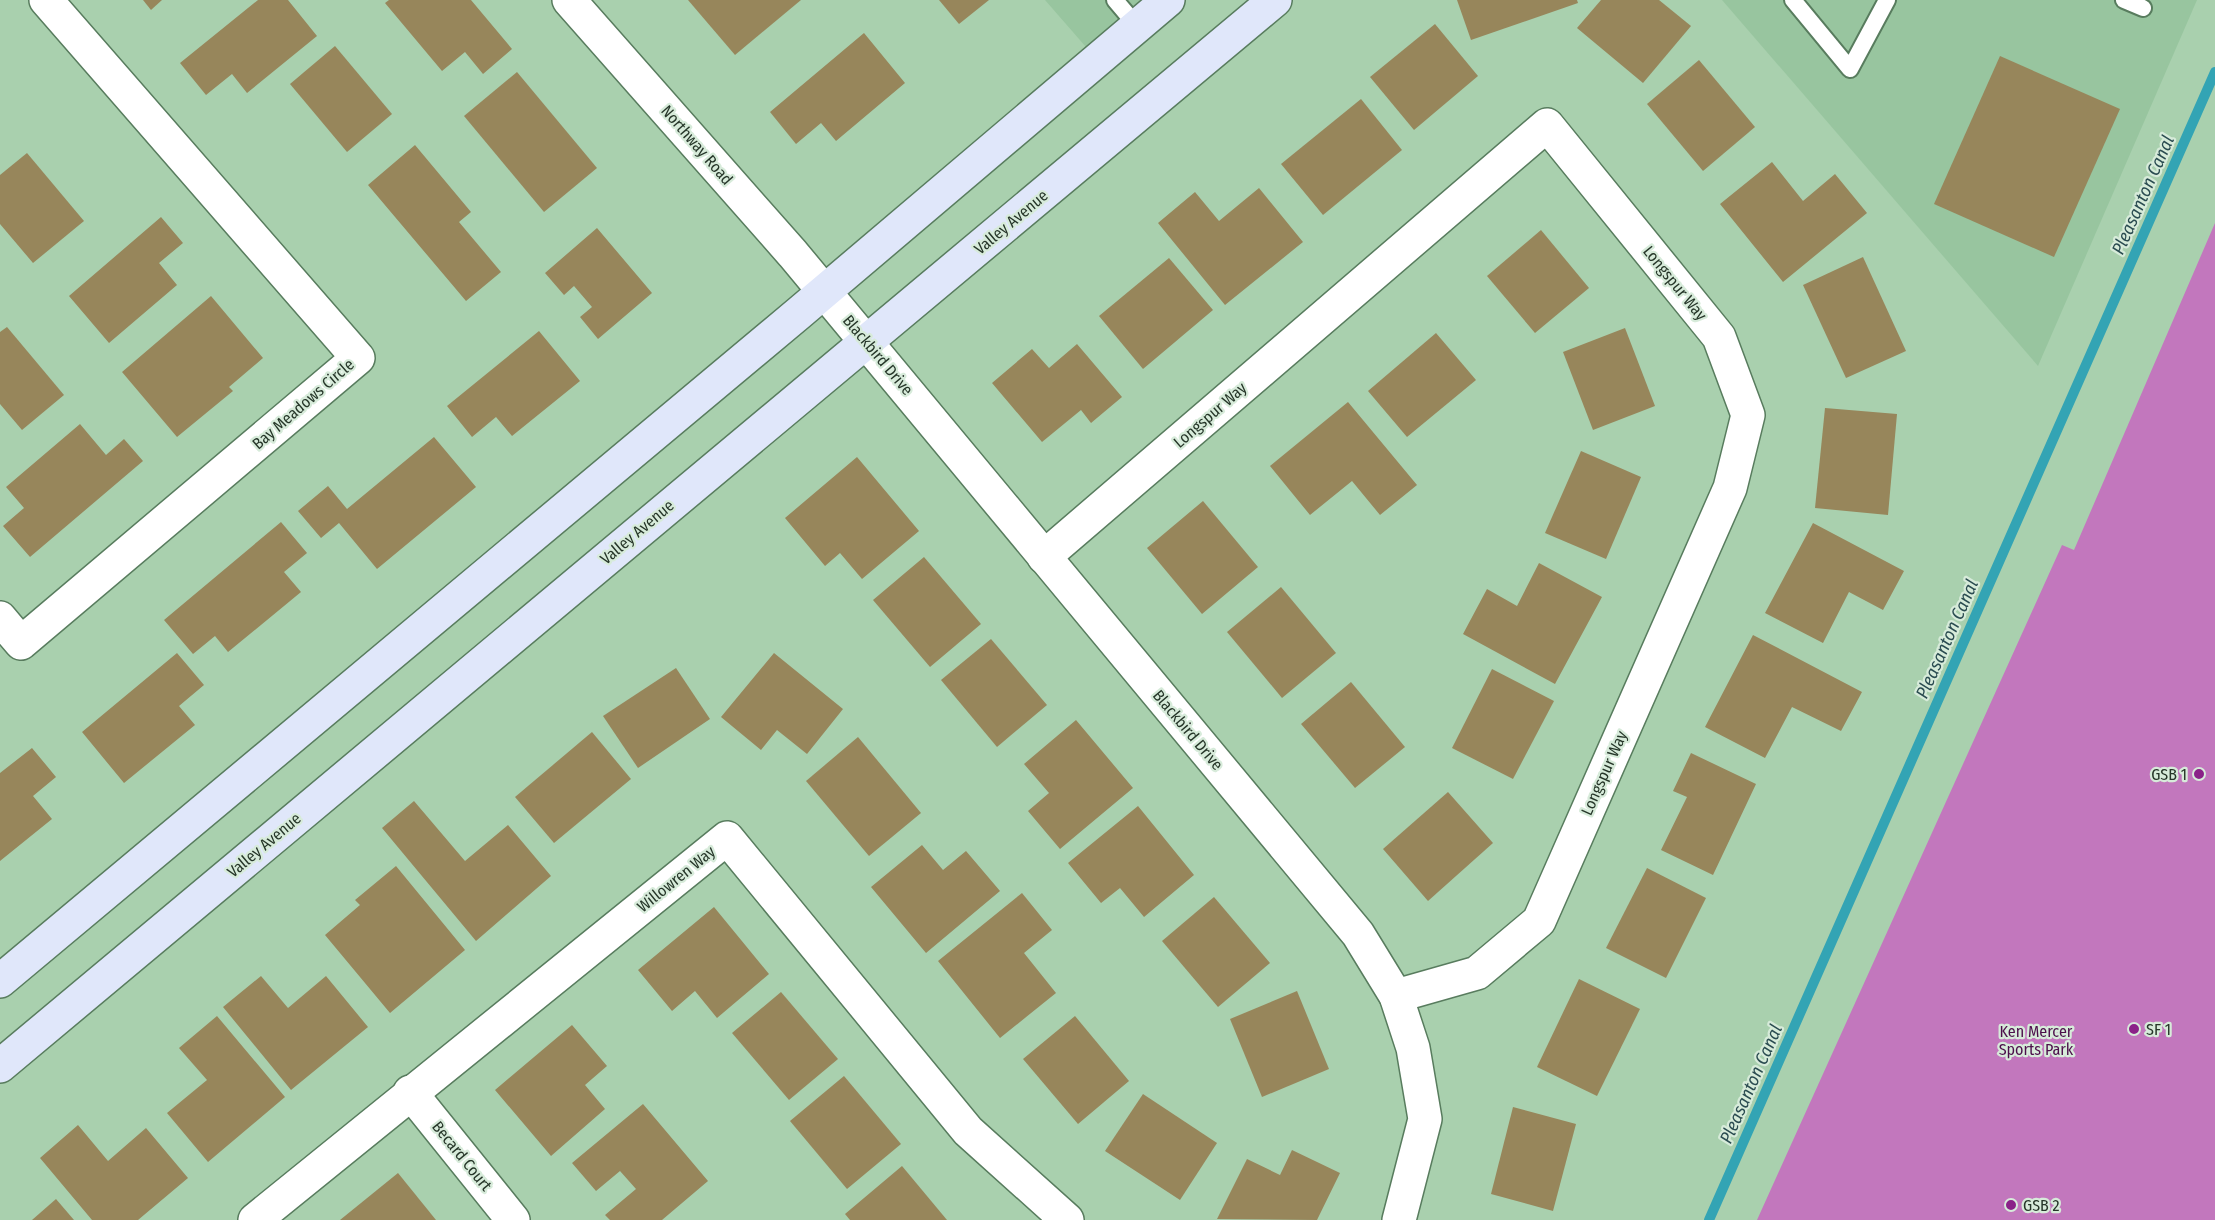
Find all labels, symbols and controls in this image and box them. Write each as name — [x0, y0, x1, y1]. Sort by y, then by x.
street label: Northway Road — [657, 101, 737, 189]
water label: Pleasanton Canal — [2107, 132, 2179, 258]
street label: Valley Avenue — [970, 186, 1052, 258]
street label: Longspur Way — [1639, 242, 1711, 325]
street label: Blackbird Drive — [839, 311, 917, 399]
street label: Bay Meadows Circle — [248, 355, 358, 453]
street label: Longspur Way — [1170, 378, 1251, 452]
street label: Valley Avenue — [596, 496, 678, 568]
water label: Pleasanton Canal — [1911, 576, 1983, 702]
street label: Blackbird Drive — [1149, 686, 1227, 774]
street label: Longspur Way — [1577, 727, 1631, 818]
place label: GSB 1 — [2151, 765, 2187, 784]
marker: GSB 1 — [2192, 767, 2206, 781]
street label: Valley Avenue — [223, 809, 305, 881]
street label: Willowren Way — [633, 841, 719, 916]
place label: SF 1 — [2146, 1020, 2171, 1039]
water label: Pleasanton Canal — [1715, 1021, 1787, 1147]
park label: Ken Mercer Sports Park — [1999, 1022, 2074, 1059]
marker: SF 1 — [2127, 1022, 2141, 1036]
street label: Becard Court — [428, 1117, 496, 1195]
place label: GSB 2 — [2023, 1196, 2060, 1215]
marker: GSB 2 — [2004, 1198, 2018, 1212]

